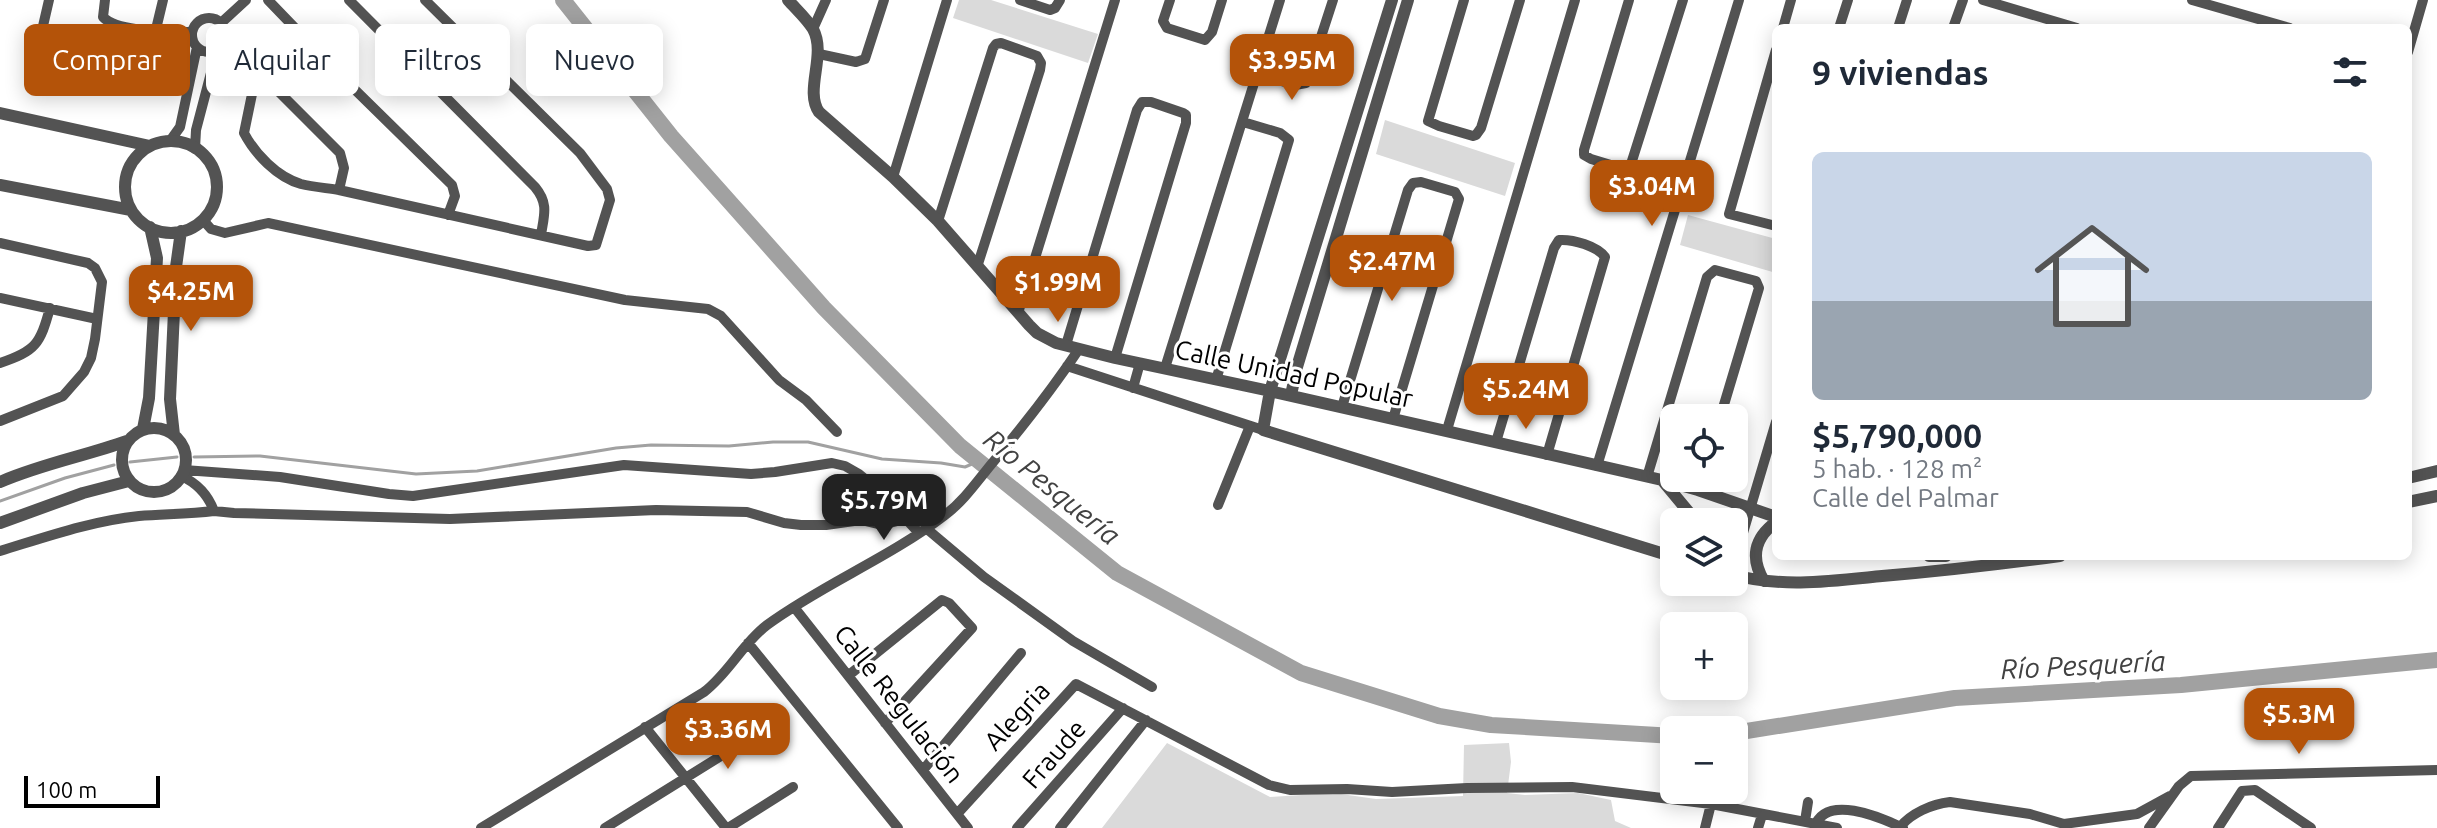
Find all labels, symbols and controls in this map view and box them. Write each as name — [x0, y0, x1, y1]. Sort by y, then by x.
chip: Comprar — [24, 24, 190, 96]
chip: Alquilar — [206, 24, 359, 96]
chip: Filtros — [375, 24, 510, 96]
chip: Nuevo — [526, 24, 663, 96]
pin: $3.95M — [1227, 34, 1357, 102]
text: $3.95M — [1248, 45, 1336, 74]
icon: filters — [2328, 50, 2372, 94]
text: 9 viviendas — [1812, 53, 1988, 91]
pin: $3.04M — [1587, 160, 1717, 228]
text: $3.04M — [1608, 171, 1696, 200]
icon: home — [2020, 204, 2164, 348]
pin: $2.47M — [1327, 235, 1457, 303]
text: $2.47M — [1348, 246, 1436, 275]
pin: $1.99M — [993, 256, 1123, 324]
pin: $4.25M — [126, 265, 256, 333]
text: $1.99M — [1014, 267, 1102, 296]
text: $4.25M — [147, 276, 235, 305]
street label: Calle Unidad Popular — [1172, 334, 1416, 413]
pin: $5.24M — [1461, 363, 1591, 431]
text: $5.24M — [1482, 374, 1570, 403]
map controls — [1660, 404, 1748, 804]
button: locate — [1660, 404, 1748, 492]
text: $5,790,000 — [1812, 416, 1982, 454]
water label: Río Pesquería — [978, 423, 1126, 551]
text: 5 hab. · 128 m² — [1812, 454, 1982, 483]
pin: $5.79M — [819, 474, 949, 542]
text: Calle del Palmar — [1812, 483, 1999, 512]
text: $5.79M — [840, 485, 928, 514]
button: layers — [1660, 508, 1748, 596]
button: + — [1660, 612, 1748, 700]
street label: Calle Regulación — [829, 619, 970, 788]
water label: Río Pesquería — [2000, 645, 2166, 684]
street label: Alegria — [978, 676, 1055, 756]
pin: $5.3M — [2243, 688, 2355, 756]
text: $5.3M — [2262, 699, 2336, 728]
pin: $3.36M — [663, 703, 793, 771]
text: $3.36M — [684, 714, 772, 743]
street label: Fraude — [1016, 714, 1091, 794]
button: − — [1660, 716, 1748, 804]
scale bar — [24, 772, 160, 808]
text: 100 m — [36, 777, 97, 802]

